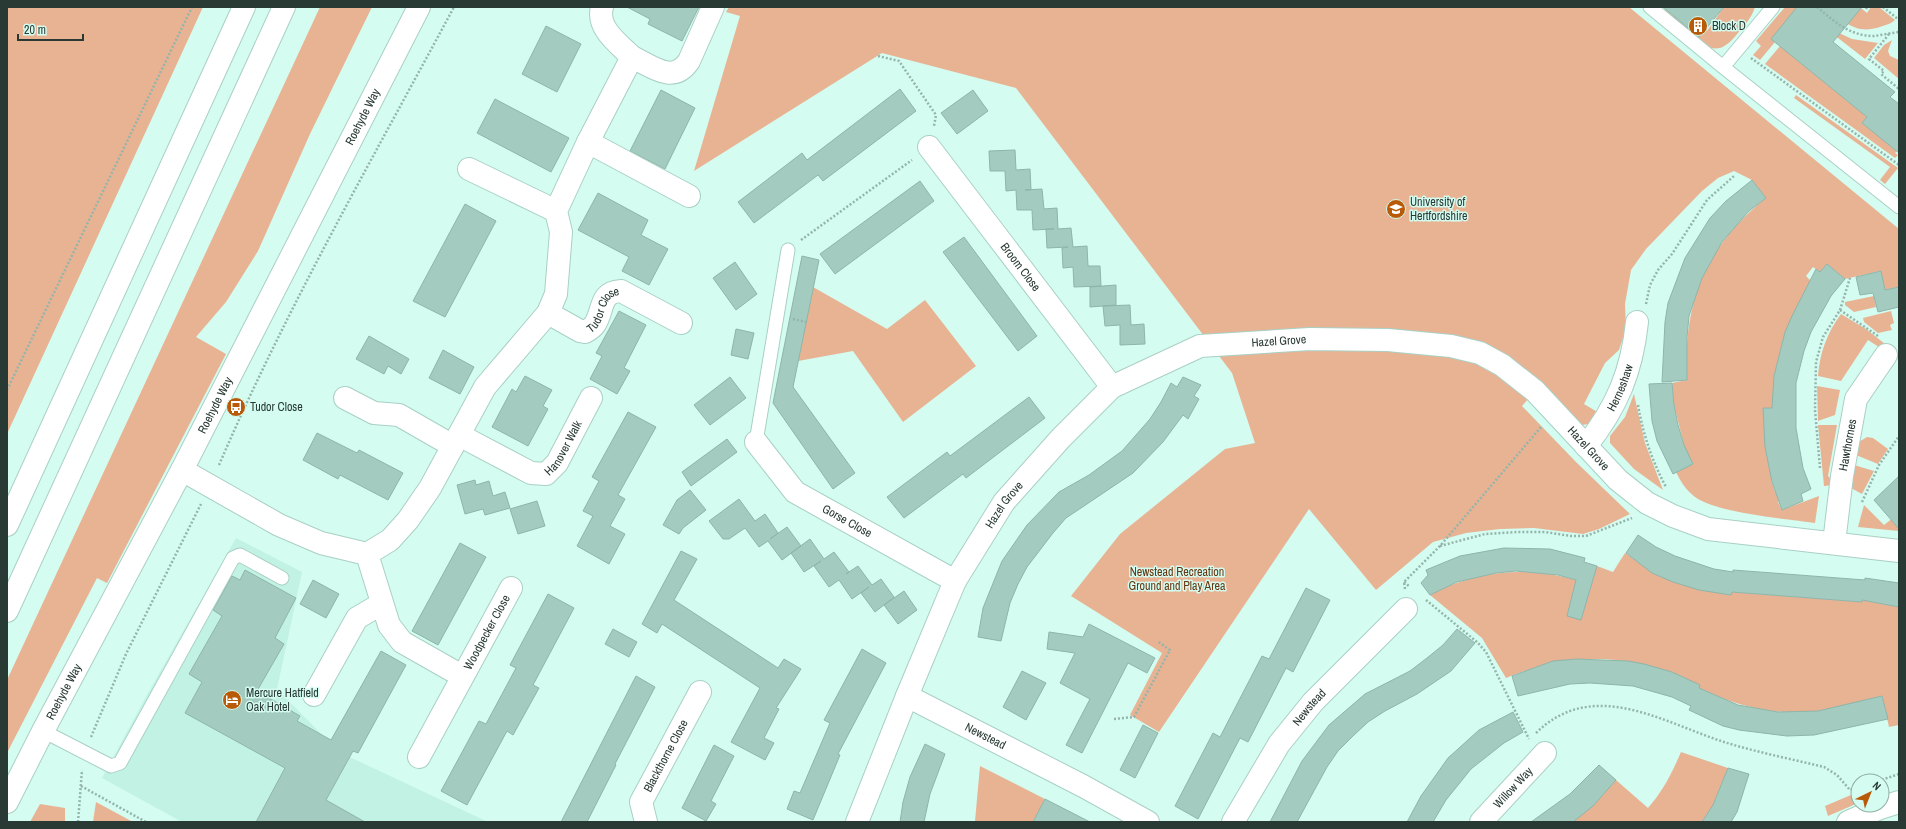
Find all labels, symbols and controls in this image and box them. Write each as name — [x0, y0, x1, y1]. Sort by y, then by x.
building icon: Block D — [1687, 15, 1709, 37]
scale bar — [18, 16, 83, 42]
place label: Block D — [1712, 18, 1746, 34]
text: 20 m — [24, 22, 46, 38]
street label: Roehyde Way — [342, 86, 384, 148]
place label: University of Hertfordshire — [1410, 194, 1467, 224]
school or university icon: University of Hertfordshire — [1385, 198, 1407, 220]
street label: Broom Close — [997, 240, 1044, 295]
street label: Tudor Close — [583, 283, 620, 337]
street label: Hazel Grove — [1251, 331, 1307, 351]
street label: Herneshaw — [1603, 361, 1637, 414]
street label: Roehyde Way — [194, 374, 236, 436]
bus stop icon: Tudor Close — [225, 396, 247, 418]
place label: Tudor Close — [250, 399, 303, 415]
street label: Hanover Walk — [541, 418, 586, 479]
street label: Hawthornes — [1835, 418, 1860, 472]
street label: Hazel Grove — [1564, 423, 1613, 474]
street label: Hazel Grove — [982, 478, 1027, 531]
street label: Gorse Close — [819, 501, 875, 541]
park label: Newstead Recreation Ground and Play Area — [1129, 564, 1226, 594]
street label: Woodpecker Close — [460, 592, 514, 673]
street label: Roehyde Way — [42, 661, 85, 723]
place label: Mercure Hatfield Oak Hotel — [246, 685, 319, 715]
street label: Newstead — [1289, 686, 1329, 729]
hotel icon: Mercure Hatfield Oak Hotel — [221, 689, 243, 711]
street label: Blackthorne Close — [640, 717, 692, 795]
street label: Newstead — [962, 719, 1009, 753]
street label: Willow Way — [1490, 763, 1536, 812]
north arrow — [1850, 773, 1890, 813]
text: N — [1870, 778, 1884, 793]

